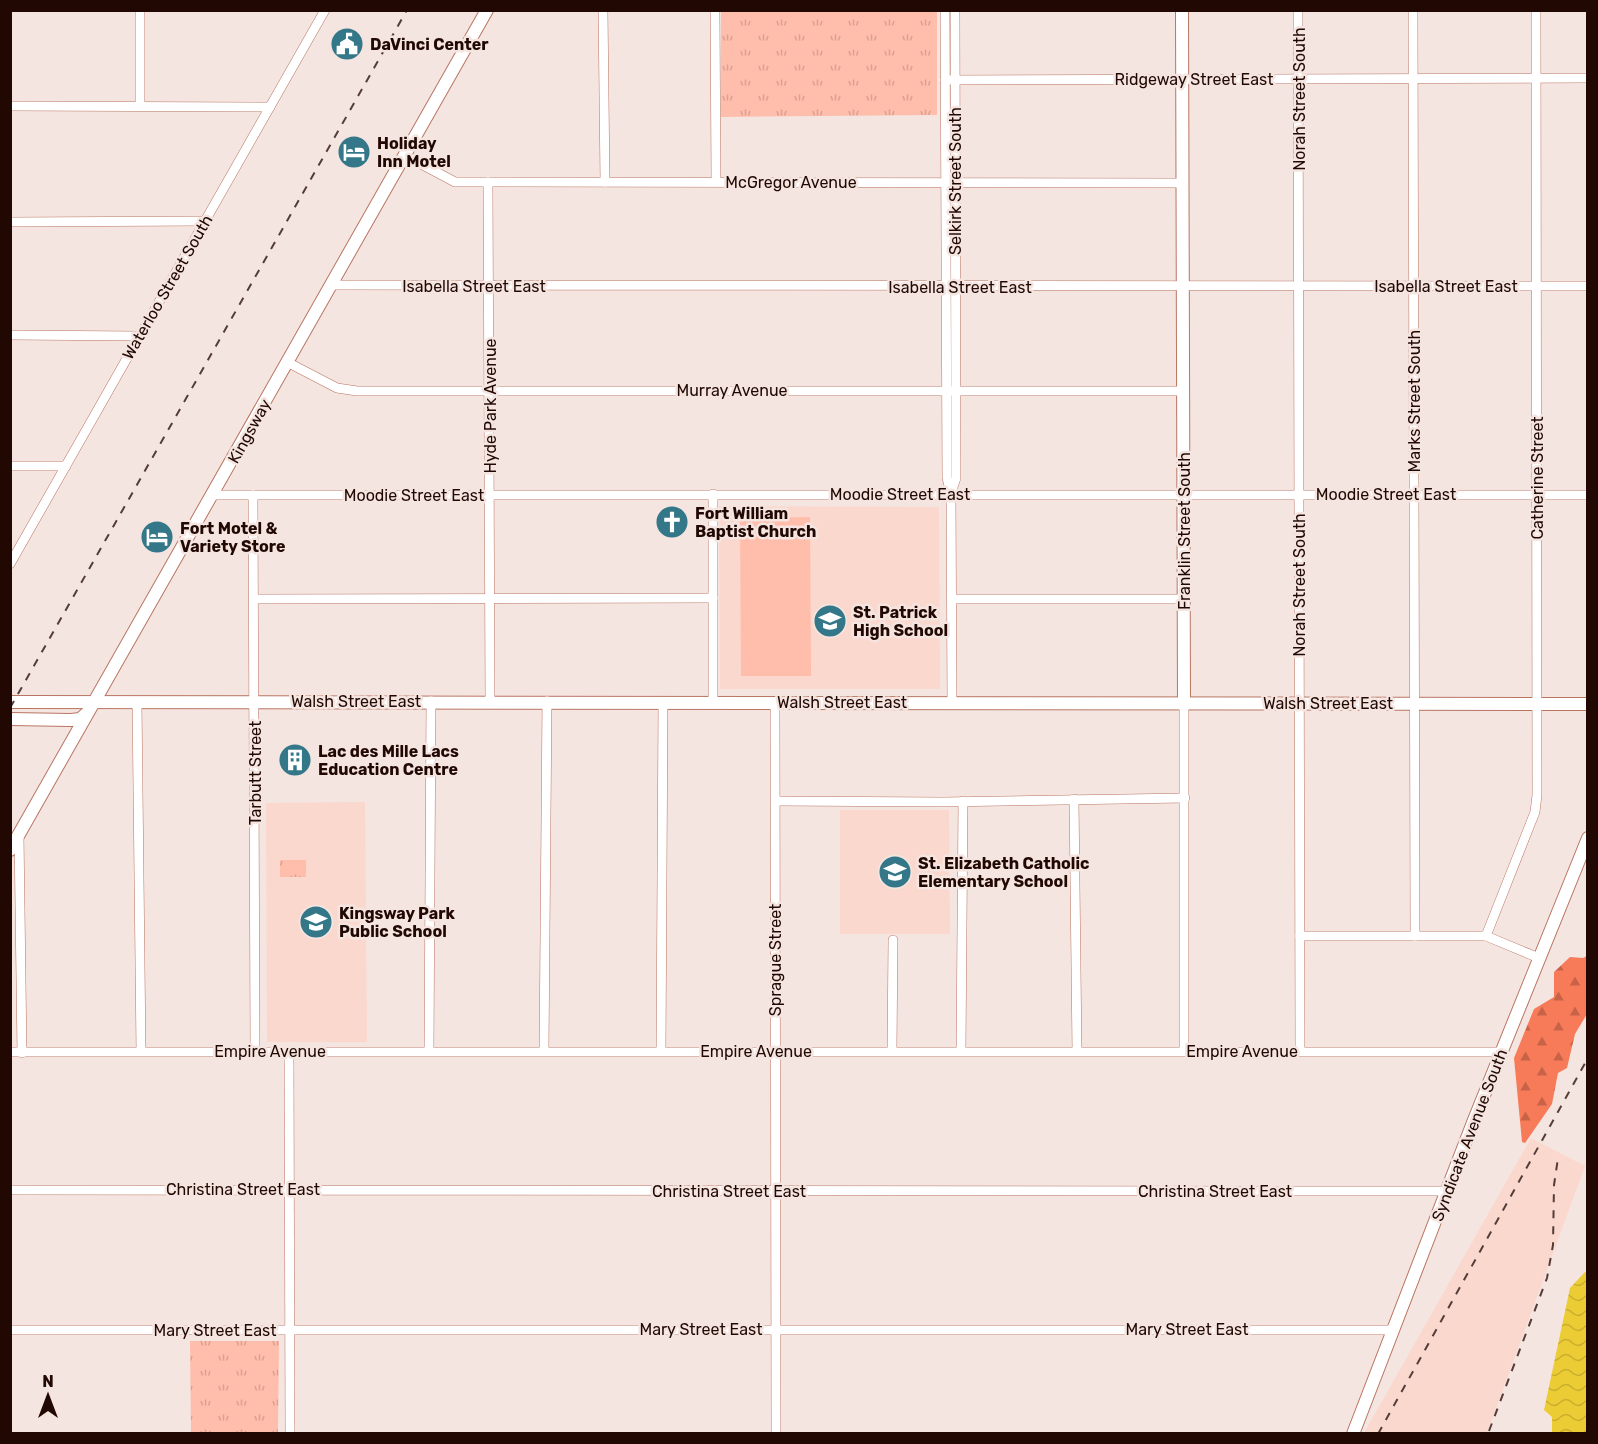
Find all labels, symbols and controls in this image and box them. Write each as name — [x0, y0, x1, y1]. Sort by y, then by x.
public building icon: DaVinci Center — [329, 26, 365, 62]
street label: Norah Street South — [1290, 27, 1309, 171]
place label: DaVinci Center — [370, 35, 489, 54]
street label: Ridgeway Street East — [1115, 70, 1273, 89]
street label: Selkirk Street South — [946, 107, 965, 255]
hotel icon: Holiday Inn Motel — [336, 134, 372, 170]
place label: Holiday Inn Motel — [377, 134, 451, 171]
street label: McGregor Avenue — [725, 173, 857, 192]
street label: Waterloo Street South — [118, 212, 217, 363]
street label: Isabella Street East — [402, 277, 546, 296]
street label: Isabella Street East — [1374, 277, 1518, 296]
street label: Isabella Street East — [888, 278, 1032, 297]
street label: Marks Street South — [1405, 330, 1424, 472]
street label: Hyde Park Avenue — [481, 338, 500, 474]
street label: Murray Avenue — [677, 381, 788, 400]
street label: Kingsway — [224, 396, 275, 467]
street label: Catherine Street — [1528, 416, 1547, 540]
street label: Franklin Street South — [1175, 452, 1194, 610]
street label: Moodie Street East — [830, 485, 970, 504]
street label: Moodie Street East — [1316, 485, 1456, 504]
street label: Moodie Street East — [344, 486, 484, 505]
church icon: Fort William Baptist Church — [654, 504, 690, 540]
place label: Fort William Baptist Church — [695, 504, 816, 541]
street label: Norah Street South — [1290, 513, 1309, 657]
hotel icon: Fort Motel & Variety Store — [139, 519, 175, 555]
place label: Fort Motel & Variety Store — [180, 519, 285, 556]
school or university icon: St. Patrick High School — [812, 603, 848, 639]
place label: St. Patrick High School — [853, 603, 948, 640]
street label: Walsh Street East — [291, 692, 421, 711]
street label: Walsh Street East — [777, 693, 907, 712]
street label: Walsh Street East — [1263, 694, 1393, 713]
street label: Tarbutt Street — [246, 721, 265, 825]
building icon: Lac des Mille Lacs Education Centre — [277, 742, 313, 778]
place label: Lac des Mille Lacs Education Centre — [318, 742, 459, 779]
school or university icon: St. Elizabeth Catholic Elementary School — [877, 854, 913, 890]
place label: St. Elizabeth Catholic Elementary School — [918, 854, 1089, 891]
school or university icon: Kingsway Park Public School — [298, 904, 334, 940]
place label: Kingsway Park Public School — [339, 904, 455, 941]
street label: Sprague Street — [766, 904, 785, 1016]
street label: Empire Avenue — [214, 1042, 326, 1061]
street label: Empire Avenue — [700, 1042, 812, 1061]
street label: Empire Avenue — [1186, 1042, 1298, 1061]
street label: Syndicate Avenue South — [1428, 1046, 1511, 1224]
street label: Christina Street East — [166, 1180, 320, 1199]
street label: Christina Street East — [652, 1182, 806, 1201]
street label: Christina Street East — [1138, 1182, 1292, 1201]
street label: Mary Street East — [639, 1320, 763, 1339]
street label: Mary Street East — [1125, 1320, 1249, 1339]
street label: Mary Street East — [153, 1321, 277, 1340]
north arrow — [18, 1366, 78, 1426]
text: N — [42, 1372, 54, 1391]

